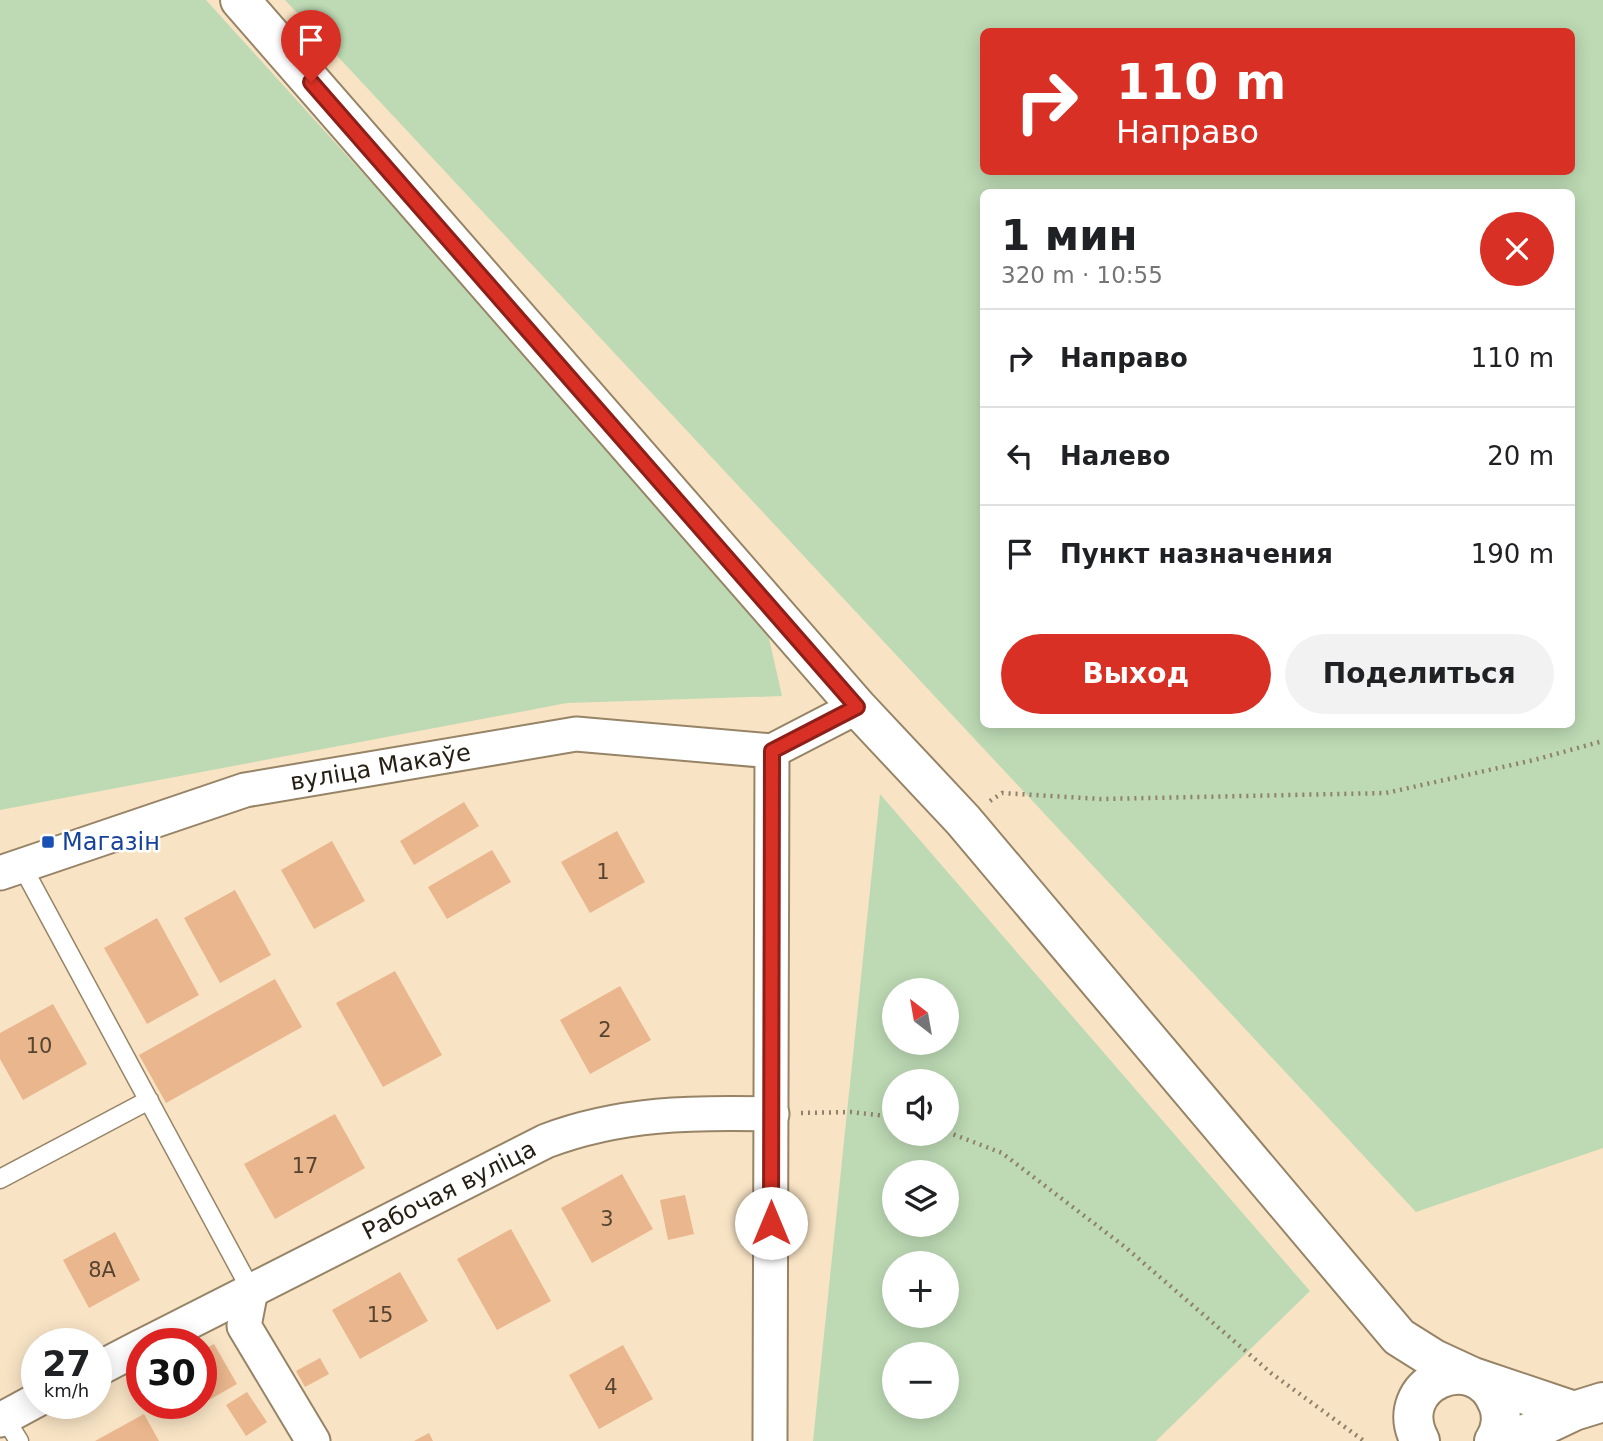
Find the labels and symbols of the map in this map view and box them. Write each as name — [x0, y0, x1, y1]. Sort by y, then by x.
pin — [281, 10, 341, 82]
street label: вуліца Макаўе — [288, 738, 473, 796]
place label: Магазін — [62, 828, 160, 856]
marker: Магазін — [40, 834, 56, 850]
house number: 1 — [596, 860, 610, 884]
north arrow — [882, 978, 959, 1055]
house number: 2 — [598, 1018, 612, 1042]
house number: 10 — [26, 1034, 52, 1058]
street label: Рабочая вуліца — [358, 1134, 541, 1246]
house number: 17 — [292, 1154, 318, 1178]
position arrow — [734, 1186, 808, 1260]
house number: 3 — [600, 1207, 614, 1231]
house number: 8А — [88, 1258, 116, 1282]
house number: 15 — [367, 1303, 393, 1327]
speed limit sign: 30 — [126, 1328, 217, 1419]
house number: 4 — [604, 1375, 618, 1399]

